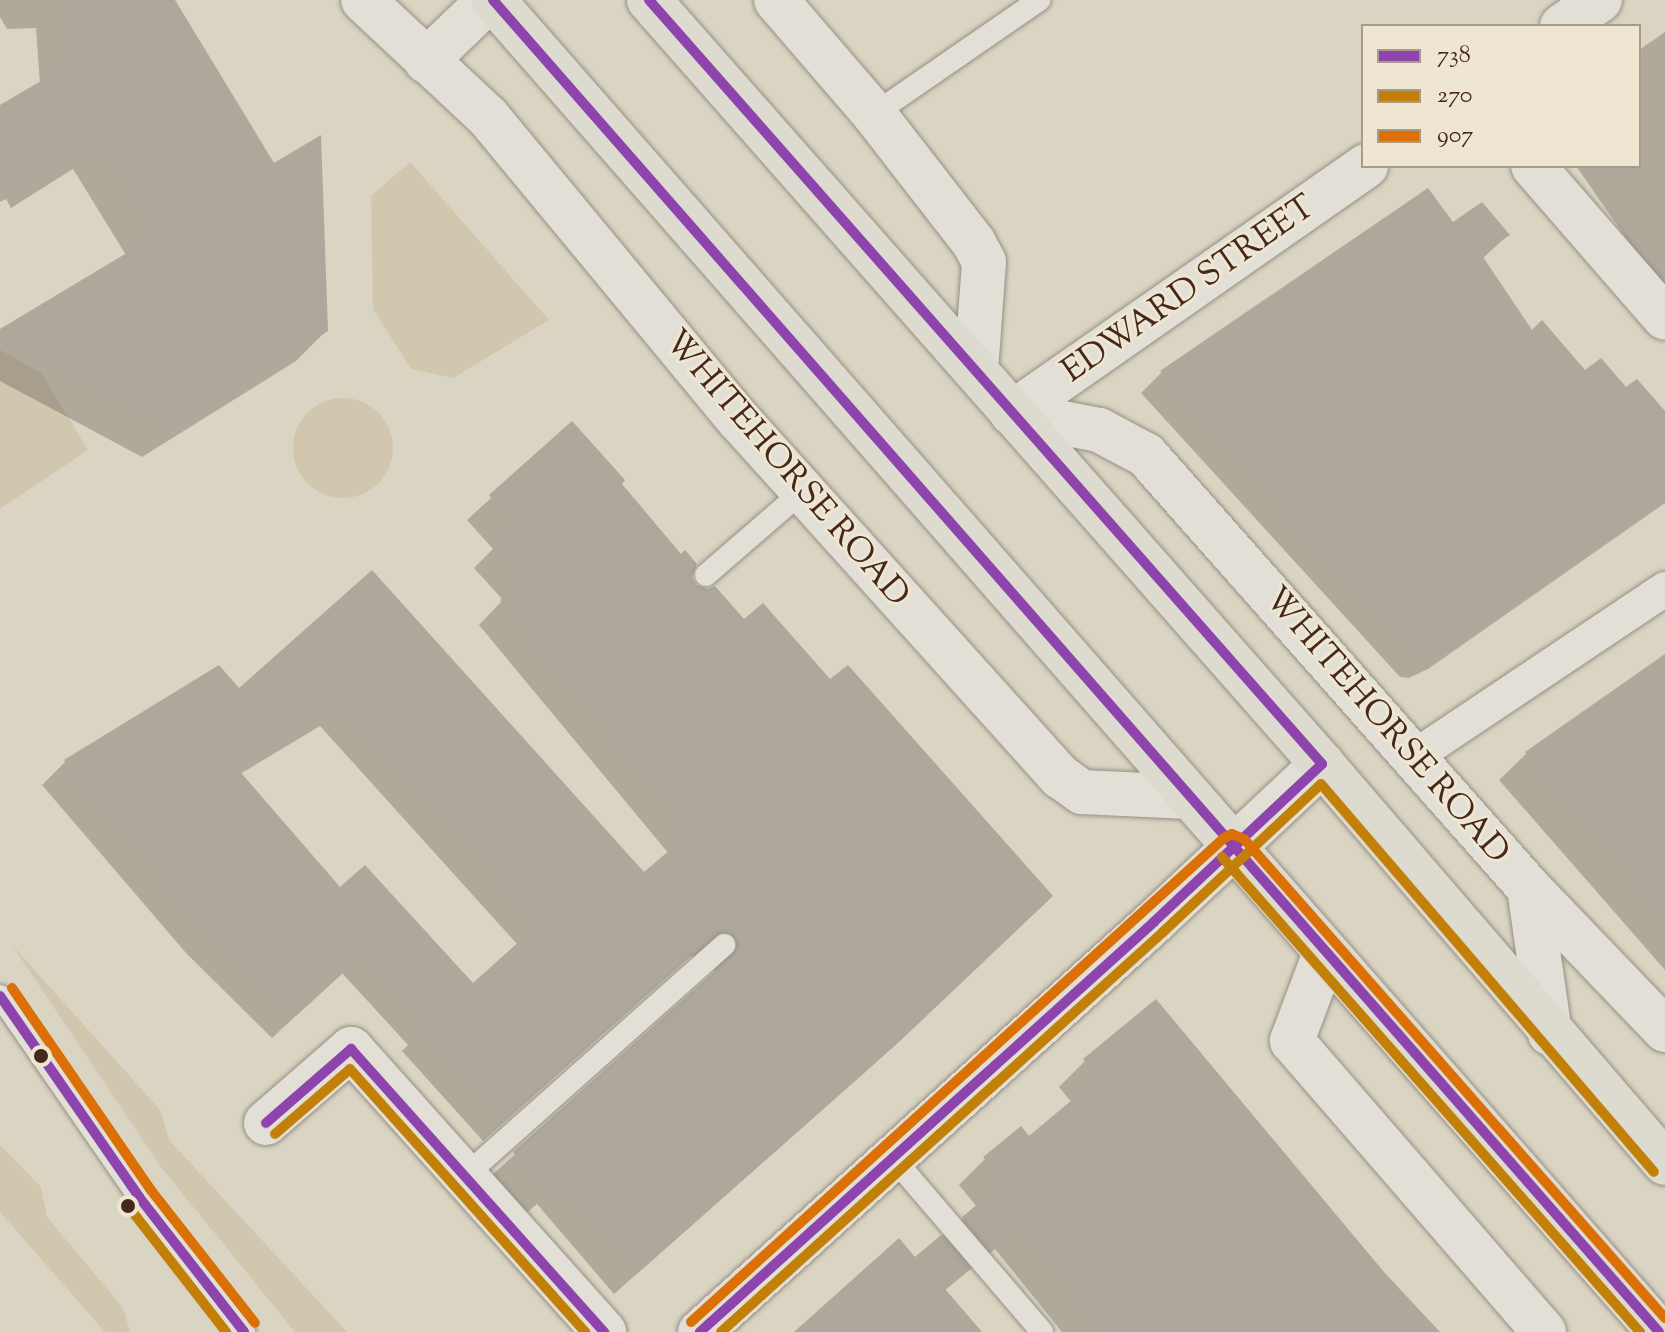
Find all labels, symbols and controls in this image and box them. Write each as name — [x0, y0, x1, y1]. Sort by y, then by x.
legend — [1361, 24, 1641, 168]
text: 738 — [1437, 39, 1471, 73]
text: 270 — [1437, 79, 1473, 113]
text: 907 — [1437, 119, 1473, 153]
street label: EDWARD STREET — [1055, 187, 1323, 393]
street label: WHITEHORSE ROAD — [655, 322, 917, 616]
street label: WHITEHORSE ROAD — [1255, 579, 1517, 873]
unlabelled marker — [33, 1048, 49, 1064]
unlabelled marker — [120, 1198, 136, 1214]

